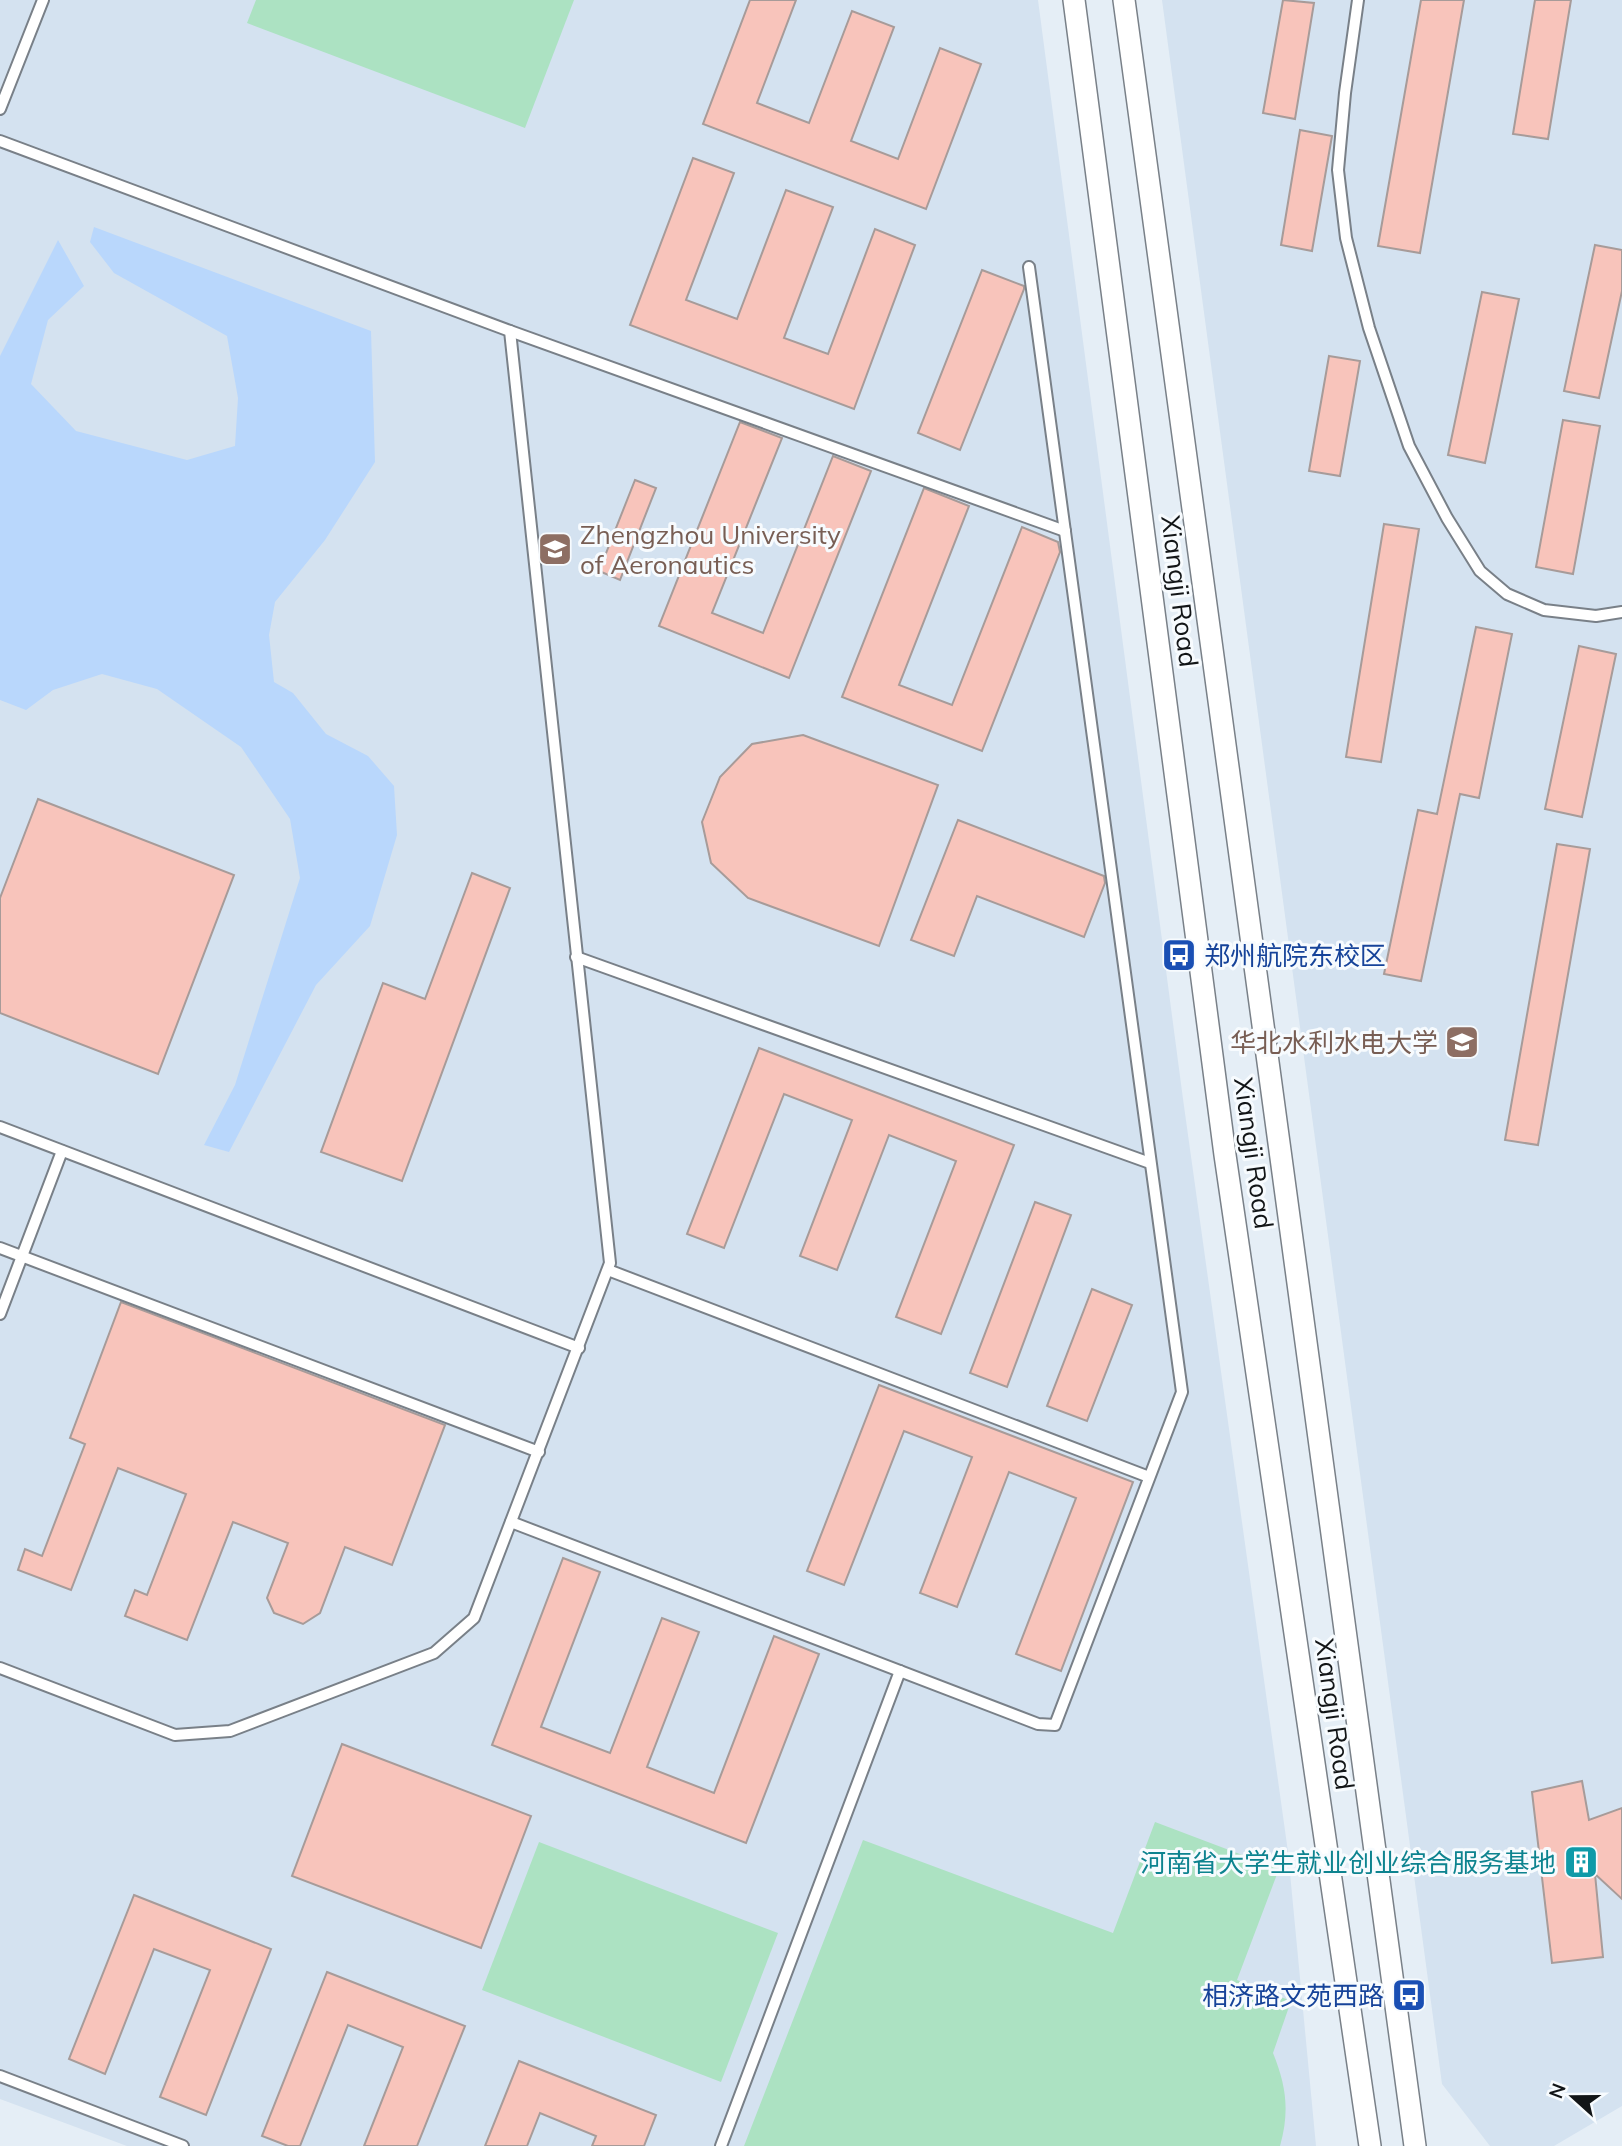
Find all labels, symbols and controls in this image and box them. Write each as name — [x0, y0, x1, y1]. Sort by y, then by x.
street label: Xiangji Road — [1154, 513, 1206, 669]
place label: Zhengzhou University of Aeronautics — [580, 518, 841, 581]
school or university icon: Zhengzhou University of Aeronautics — [536, 530, 574, 568]
bus stop icon: 郑州航院东校区 — [1160, 936, 1198, 974]
place label: 郑州航院东校区 — [1204, 939, 1386, 972]
school or university icon: 华北水利水电大学 — [1443, 1023, 1481, 1061]
place label: 华北水利水电大学 — [1230, 1026, 1438, 1059]
street label: Xiangji Road — [1227, 1075, 1281, 1231]
street label: Xiangji Road — [1308, 1636, 1362, 1792]
building icon: 河南省大学生就业创业综合服务基地 — [1562, 1843, 1600, 1881]
place label: 河南省大学生就业创业综合服务基地 — [1140, 1846, 1556, 1879]
bus stop icon: 相济路文苑西路 — [1390, 1976, 1428, 2014]
place label: 相济路文苑西路 — [1202, 1979, 1384, 2012]
north arrow — [1538, 2062, 1608, 2132]
text: N — [1543, 2080, 1571, 2102]

